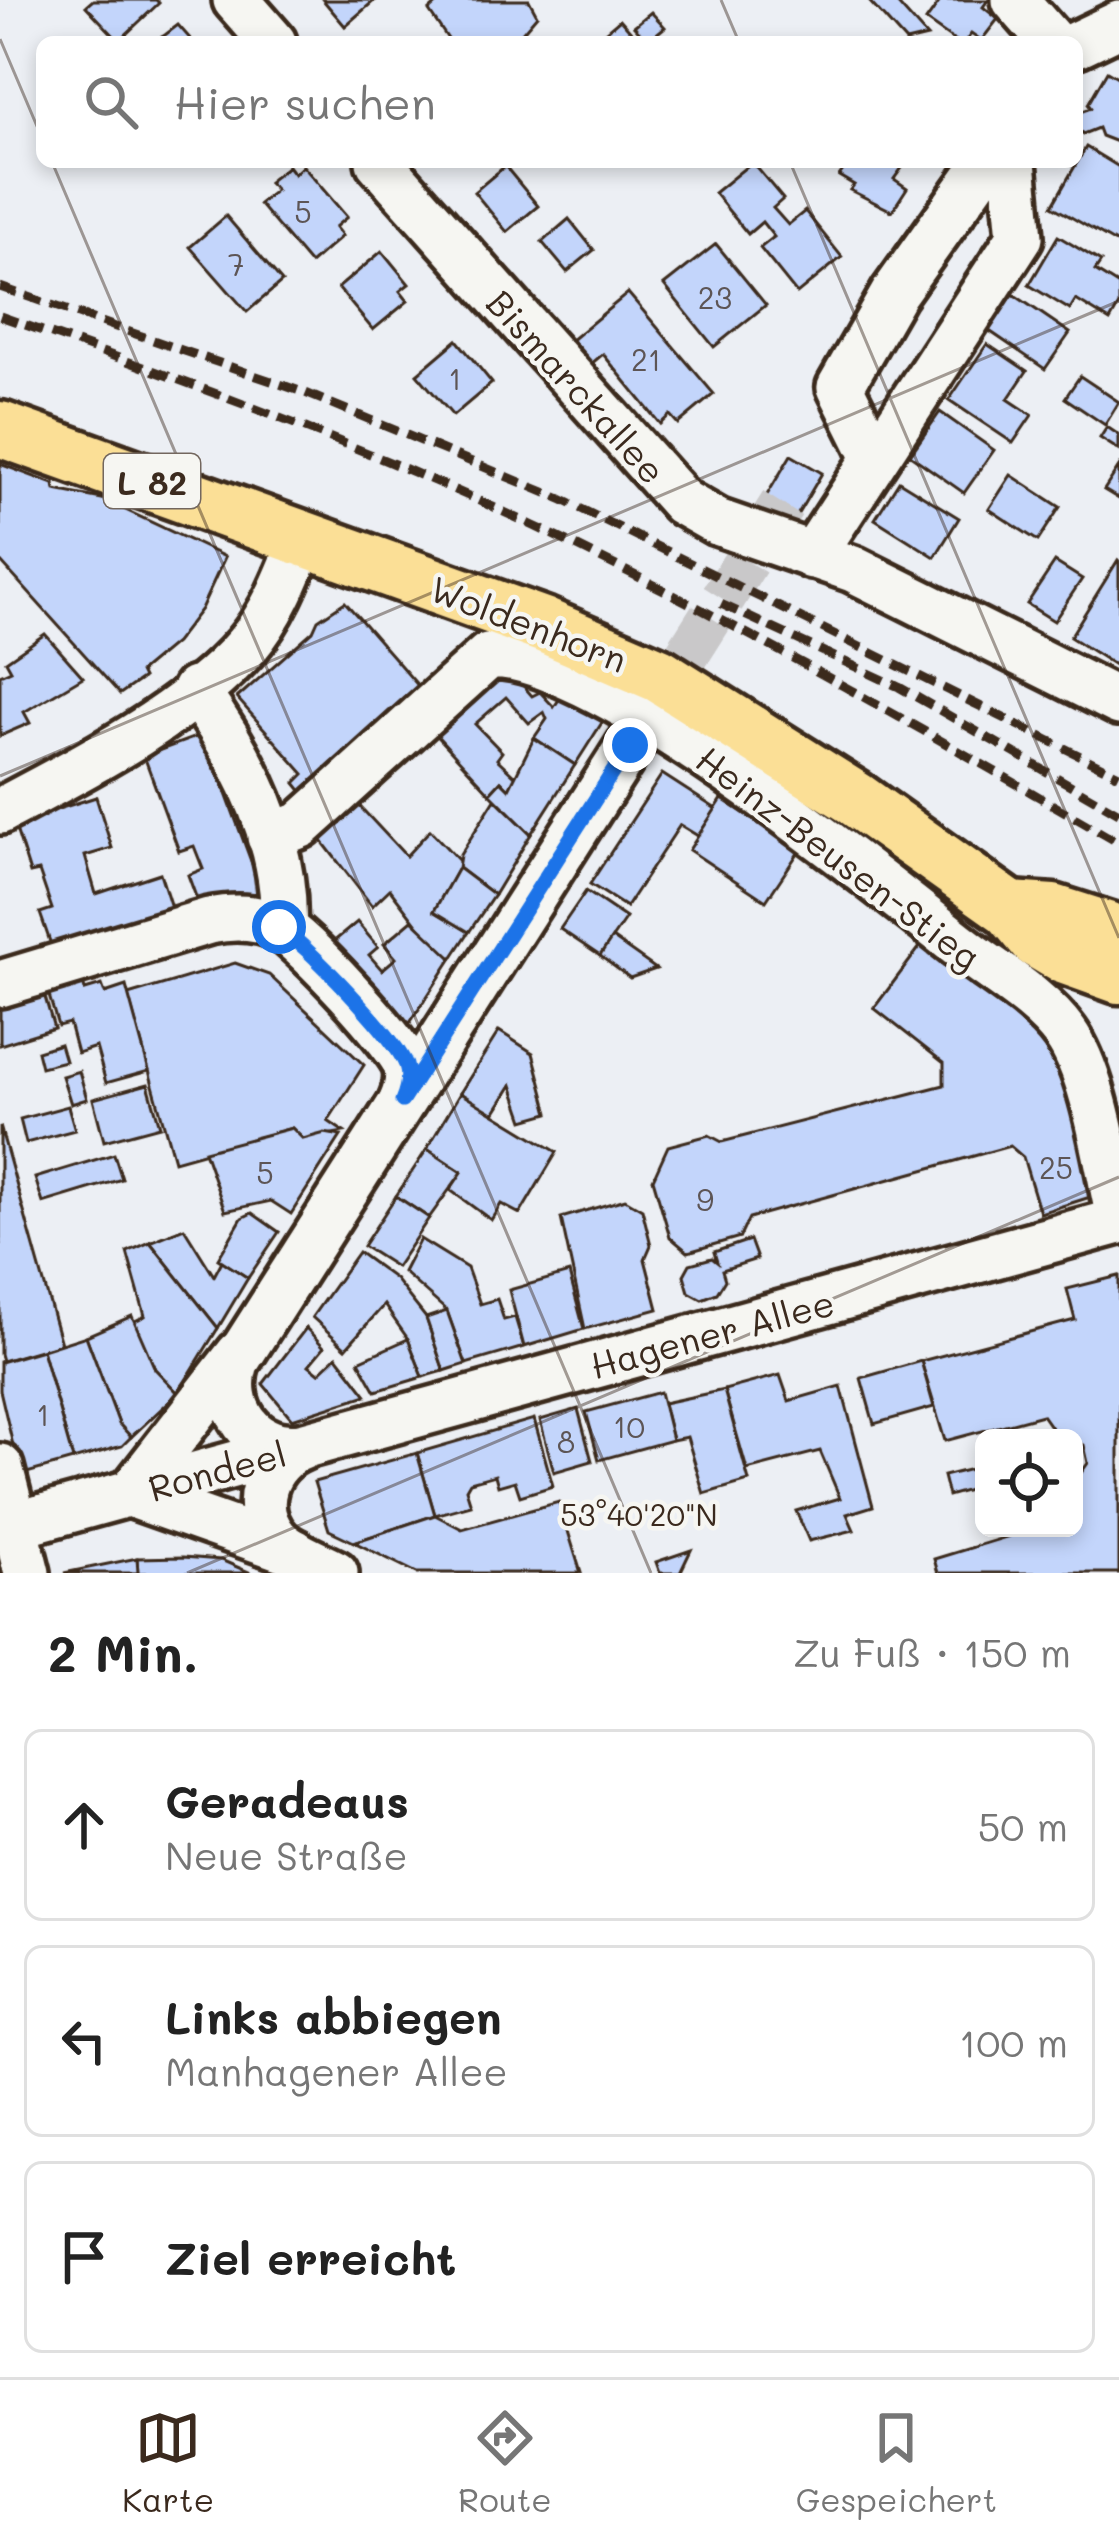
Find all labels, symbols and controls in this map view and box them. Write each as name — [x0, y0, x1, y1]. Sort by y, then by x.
search box — [36, 36, 1083, 168]
icon: search — [78, 69, 144, 135]
text: Hier suchen — [174, 73, 436, 131]
house number: 5 — [294, 191, 312, 231]
house number: 7 — [228, 244, 244, 284]
house number: 23 — [698, 277, 732, 317]
street label: Bismarckallee — [477, 279, 677, 493]
house number: 21 — [631, 339, 661, 379]
house number: 1 — [448, 358, 462, 398]
road number: L 82 — [104, 454, 200, 508]
street label: Woldenhorn — [424, 564, 634, 682]
route end — [603, 718, 657, 772]
street label: Heinz-Beusen-Stieg — [688, 735, 990, 979]
route start — [252, 900, 306, 954]
house number: 25 — [1039, 1147, 1073, 1187]
house number: 5 — [256, 1152, 274, 1192]
house number: 9 — [696, 1179, 714, 1219]
street label: Hagener Allee — [585, 1278, 839, 1388]
house number: 1 — [36, 1394, 50, 1434]
house number: 10 — [613, 1406, 645, 1446]
house number: 8 — [557, 1421, 575, 1461]
street label: Rondeel — [143, 1429, 291, 1511]
map controls — [975, 1429, 1083, 1537]
button: locate — [975, 1429, 1083, 1537]
text: 53°40'20"N — [560, 1494, 718, 1534]
text: 2 Min. — [48, 1618, 198, 1685]
text: Zu Fuß · 150 m — [793, 1626, 1071, 1677]
text: Geradeaus — [165, 1771, 409, 1829]
icon: ahead — [51, 1792, 117, 1858]
text: 50 m — [978, 1800, 1068, 1851]
text: Neue Straße — [165, 1829, 408, 1880]
text: Links abbiegen — [165, 1987, 502, 2045]
icon: left — [51, 2008, 117, 2074]
text: 100 m — [959, 2016, 1068, 2067]
text: Manhagener Allee — [165, 2045, 508, 2096]
icon: arrive — [51, 2224, 117, 2290]
text: Ziel erreicht — [165, 2228, 456, 2286]
tab: Karte — [122, 2405, 214, 2520]
tab: Route — [458, 2405, 552, 2520]
tab: Gespeichert — [796, 2405, 997, 2520]

